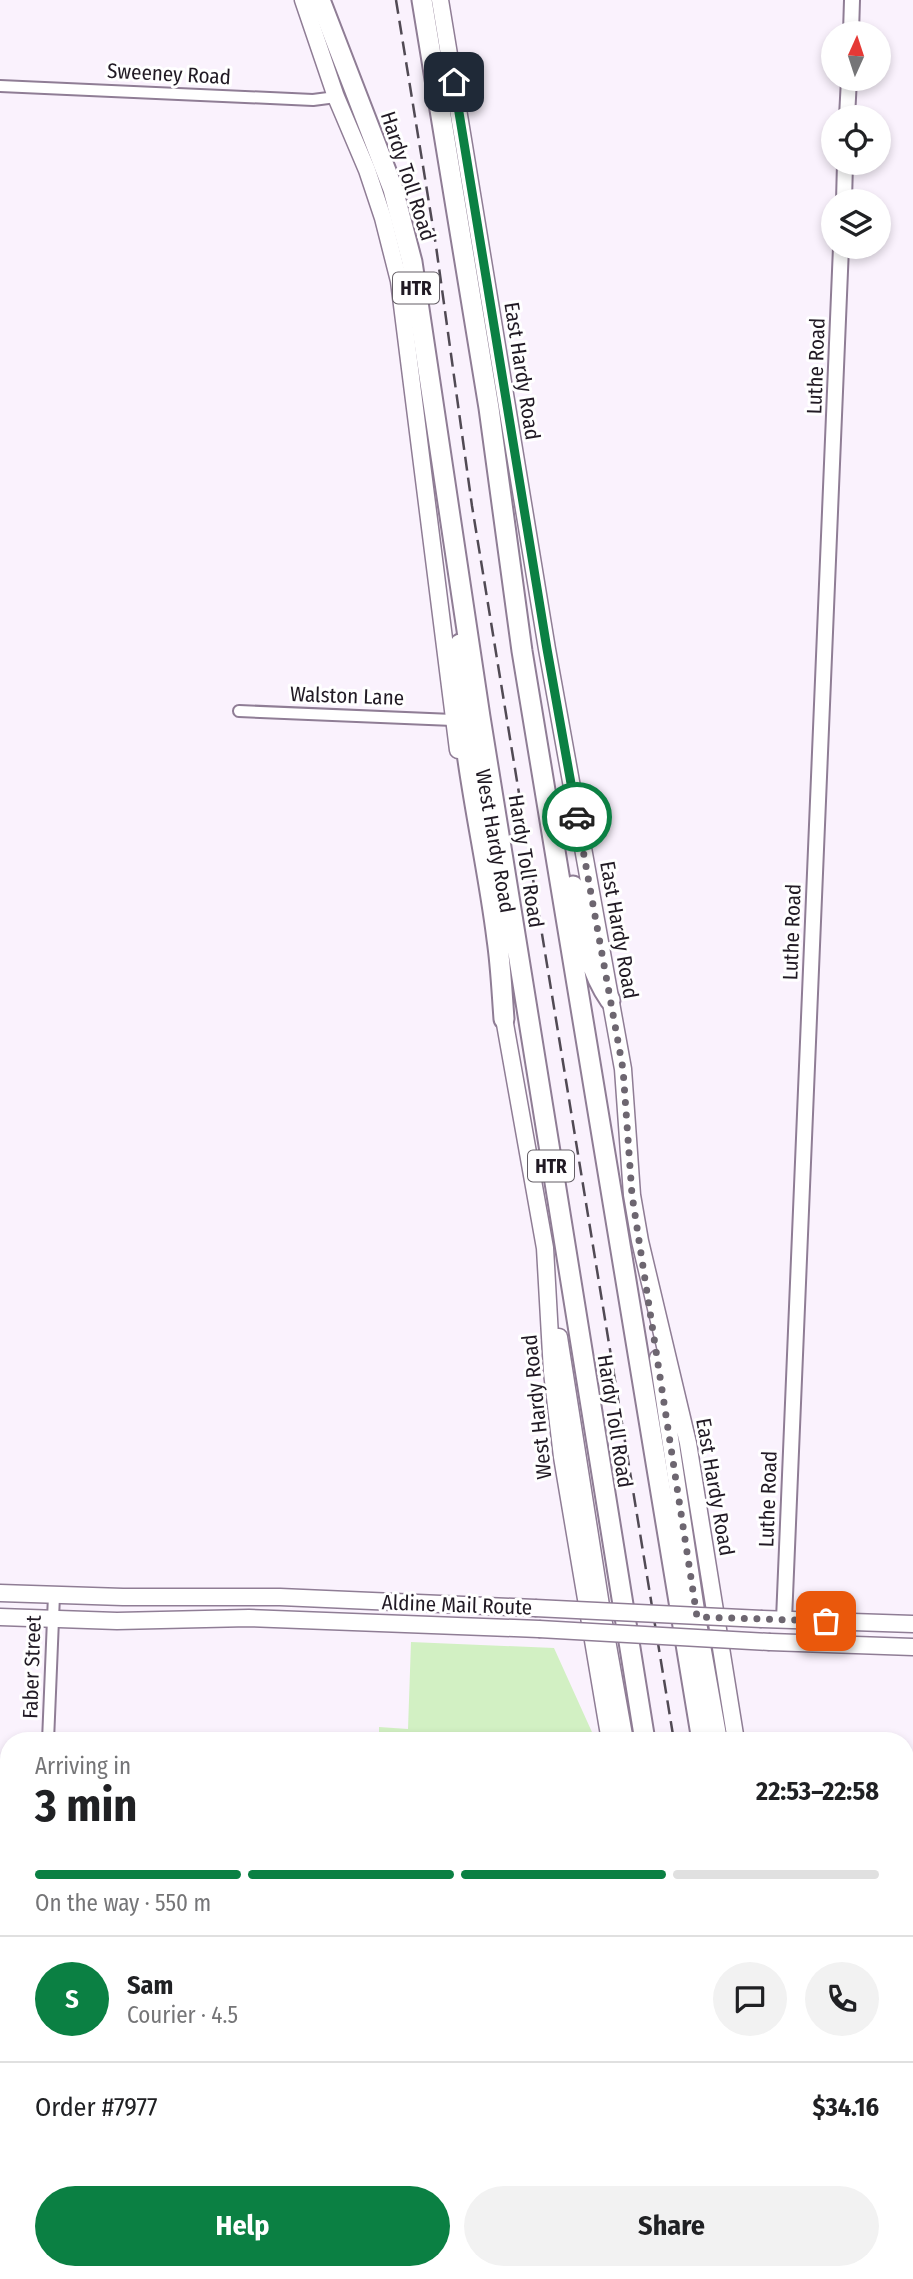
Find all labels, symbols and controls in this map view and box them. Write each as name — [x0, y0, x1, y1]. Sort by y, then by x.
north arrow — [821, 21, 891, 91]
map controls — [821, 21, 891, 259]
pin — [424, 52, 484, 112]
street label: Sweeney Road — [106, 58, 232, 90]
icon: home — [435, 63, 473, 101]
button: locate — [821, 105, 891, 175]
street label: Hardy Toll Road — [375, 108, 441, 244]
button: layers — [821, 189, 891, 259]
road number: HTR — [393, 272, 439, 304]
street label: East Hardy Road — [498, 300, 546, 442]
street label: Luthe Road — [801, 317, 831, 415]
street label: Walston Lane — [289, 681, 405, 711]
street label: West Hardy Road — [470, 767, 520, 915]
courier — [542, 782, 612, 852]
street label: Hardy Toll Road — [503, 793, 549, 929]
icon: car — [558, 798, 596, 836]
street label: East Hardy Road — [594, 859, 644, 1001]
street label: Luthe Road — [777, 883, 807, 981]
road number: HTR — [528, 1150, 574, 1182]
street label: West Hardy Road — [516, 1333, 558, 1481]
street label: Hardy Toll Road — [592, 1353, 638, 1489]
street label: East Hardy Road — [690, 1416, 740, 1558]
street label: Luthe Road — [753, 1450, 783, 1548]
street label: Aldine Mail Route — [381, 1589, 533, 1621]
pin — [796, 1591, 856, 1651]
icon: bag — [807, 1602, 845, 1640]
street label: Faber Street — [17, 1615, 47, 1719]
text: Arriving in — [35, 1752, 131, 1780]
text: 22:53–22:58 — [756, 1776, 879, 1807]
text: 3 min — [35, 1778, 137, 1833]
text: On the way · 550 m — [35, 1889, 211, 1917]
button: chat — [713, 1962, 787, 2036]
button: phone — [805, 1962, 879, 2036]
text: Sam — [127, 1970, 173, 2001]
text: S — [65, 1984, 79, 2015]
text: Courier · 4.5 — [127, 2001, 238, 2029]
text: Order #7977 — [35, 2092, 158, 2123]
text: $34.16 — [812, 2092, 879, 2123]
button: Help — [35, 2186, 450, 2266]
button: Share — [464, 2186, 879, 2266]

